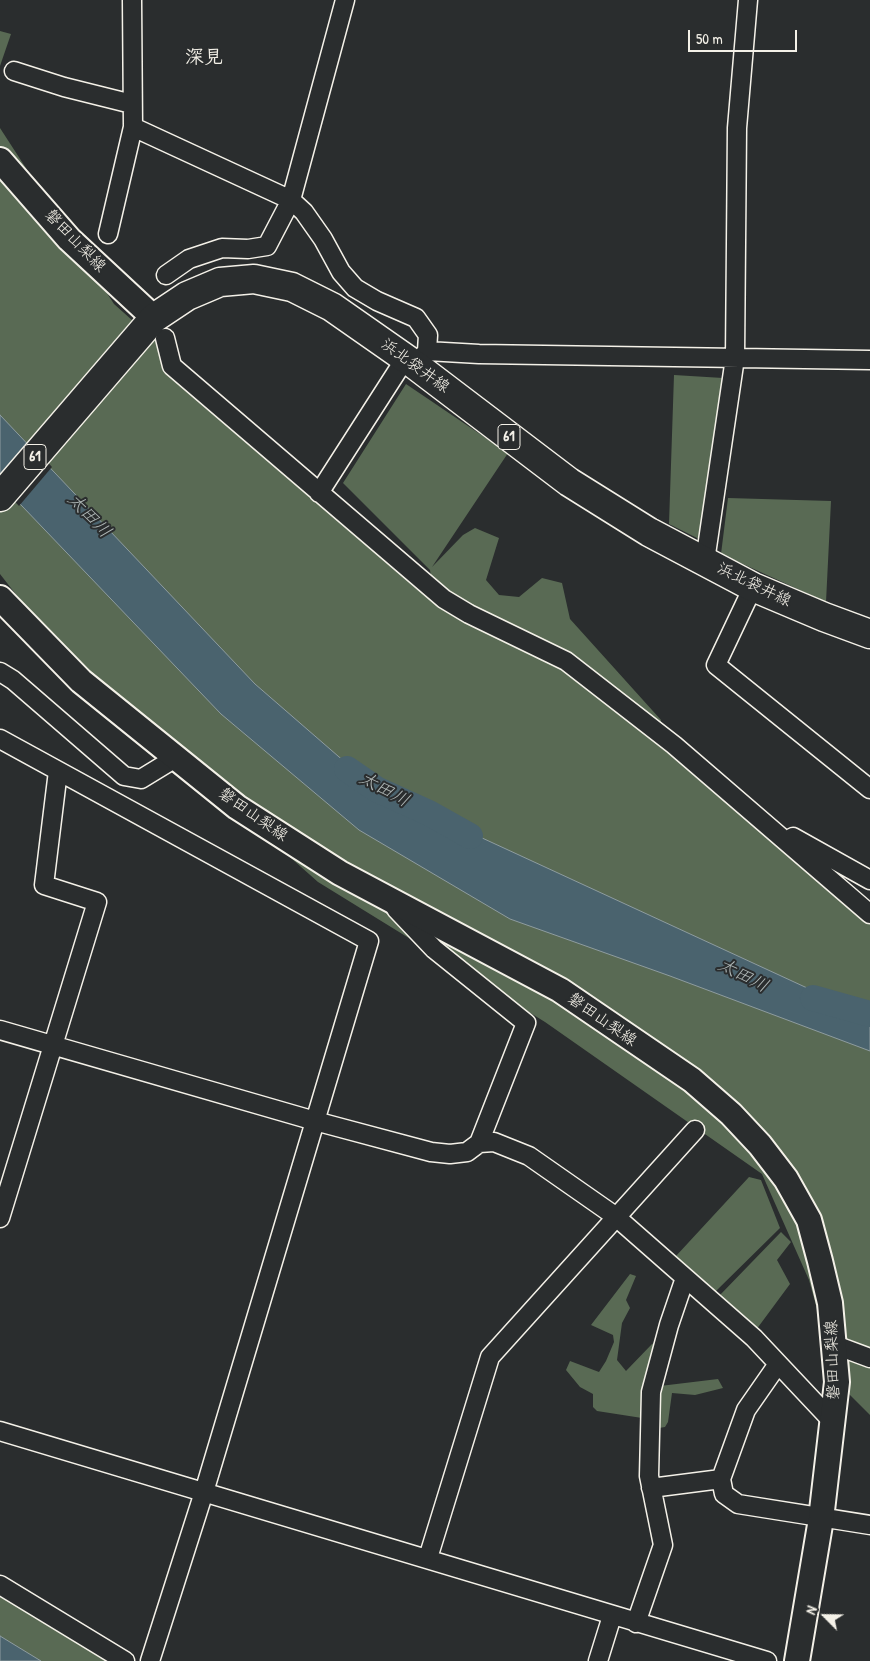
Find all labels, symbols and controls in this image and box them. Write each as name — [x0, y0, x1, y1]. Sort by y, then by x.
scale bar — [690, 20, 799, 52]
text: 50 m — [696, 28, 723, 49]
district label: 深見 — [185, 47, 223, 69]
street label: 磐田山梨線 — [40, 206, 110, 276]
street label: 浜北袋井線 — [377, 335, 453, 397]
road number: 61 — [498, 424, 520, 450]
road number: 61 — [24, 444, 46, 470]
water label: 太田川 — [62, 489, 116, 543]
street label: 浜北袋井線 — [714, 559, 794, 611]
water label: 太田川 — [355, 768, 413, 812]
street label: 磐田山梨線 — [215, 784, 291, 846]
water label: 太田川 — [714, 954, 772, 998]
street label: 磐田山梨線 — [564, 989, 640, 1051]
street label: 磐田山梨線 — [822, 1320, 844, 1400]
north arrow — [800, 1591, 850, 1641]
text: N — [801, 1603, 821, 1617]

